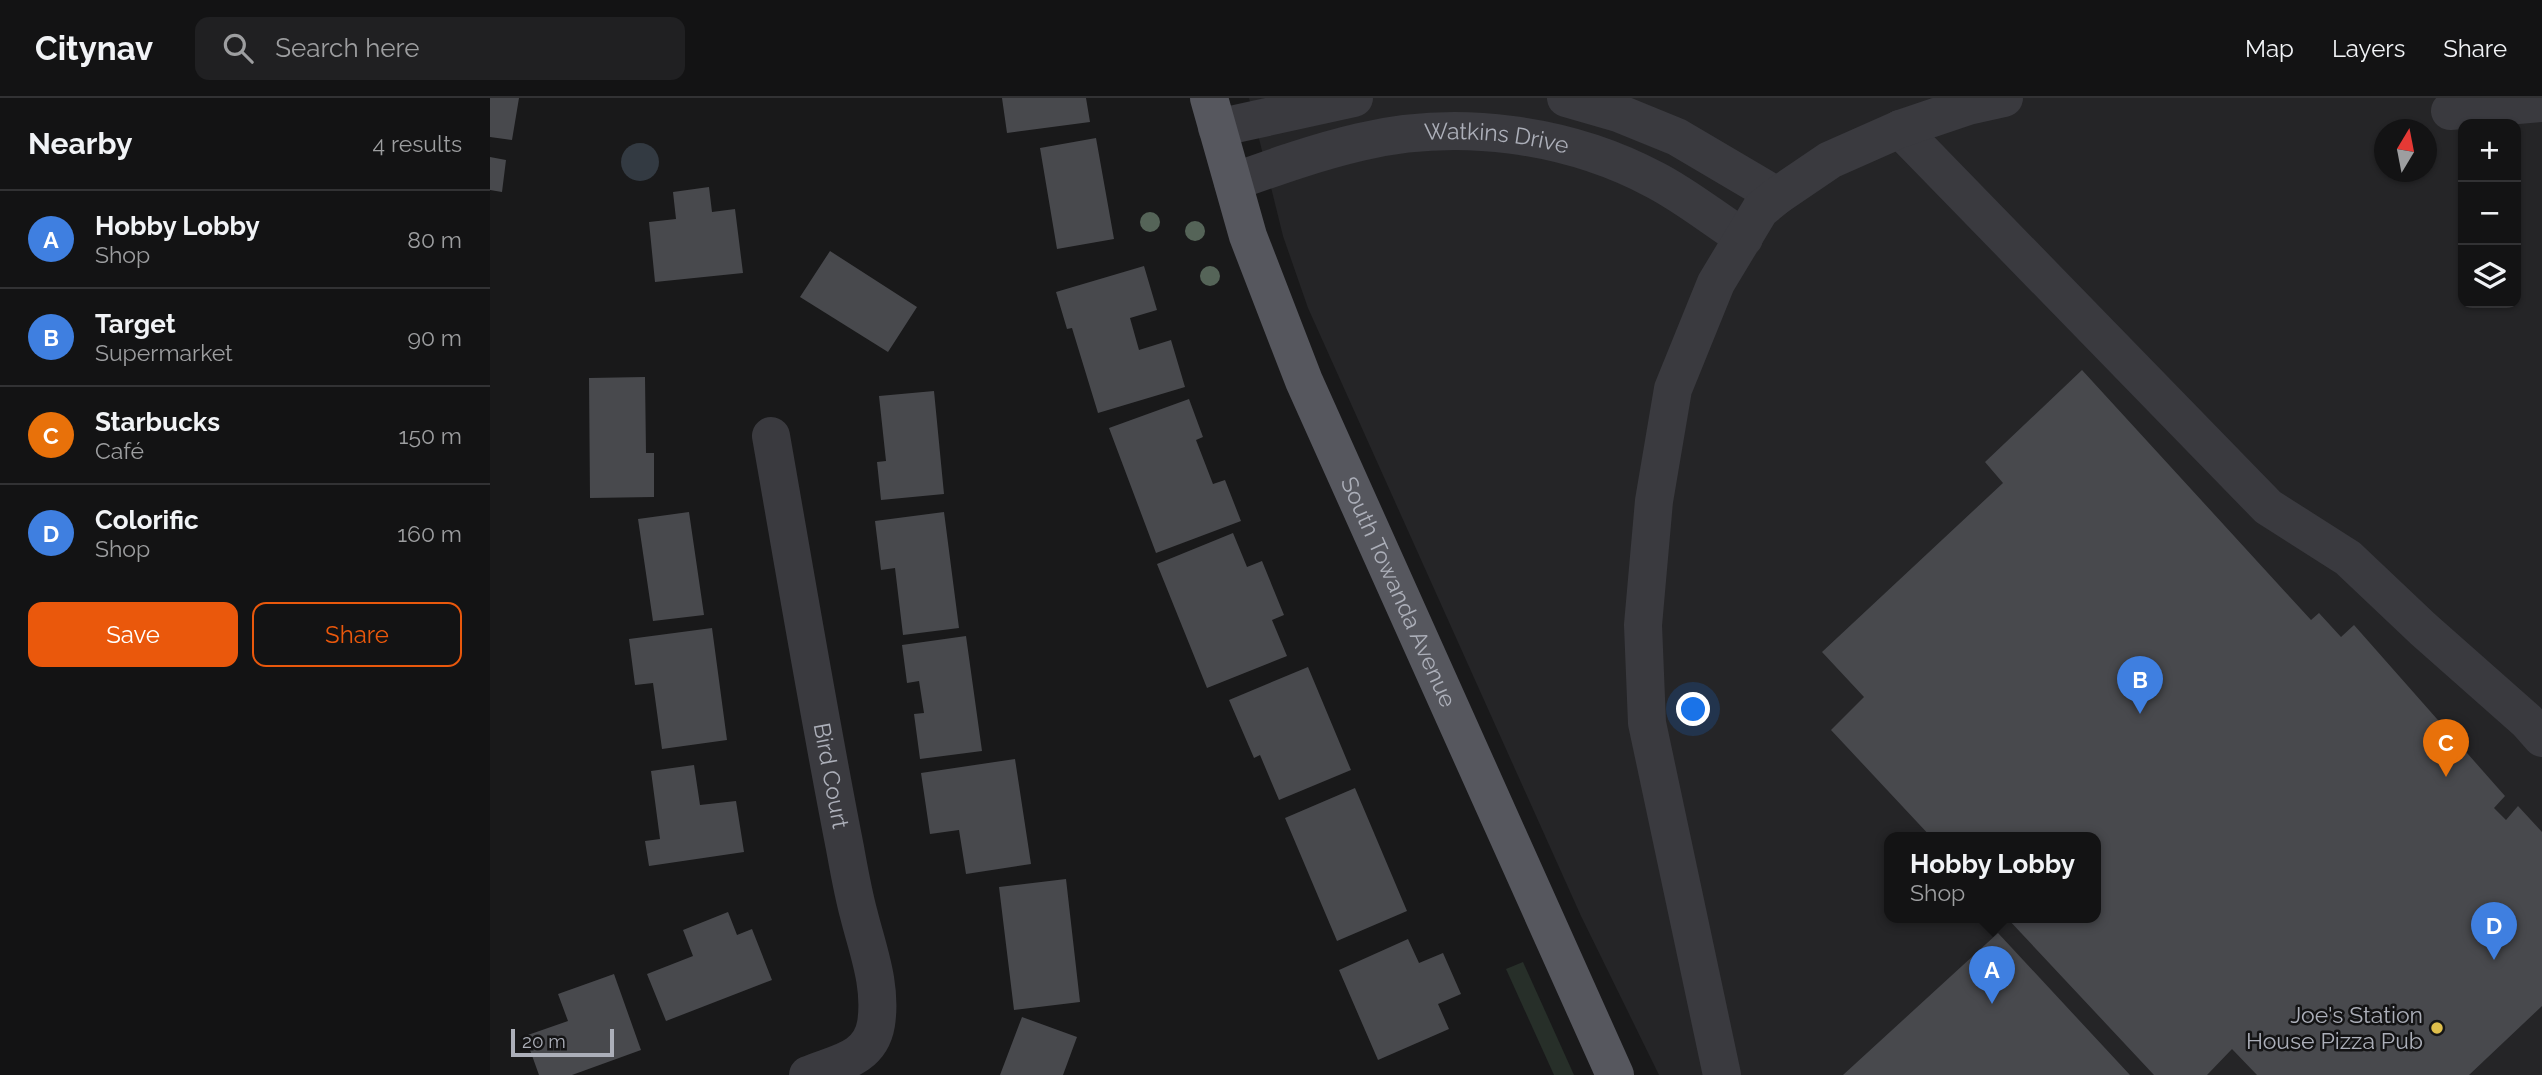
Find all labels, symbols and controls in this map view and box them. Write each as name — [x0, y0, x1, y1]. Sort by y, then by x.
search box — [195, 17, 685, 80]
text: Citynav — [35, 29, 153, 68]
icon: search — [219, 29, 257, 67]
text: Search here — [275, 33, 420, 63]
text: Map — [2245, 34, 2294, 63]
text: Layers — [2332, 34, 2405, 63]
text: Share — [2443, 34, 2507, 63]
street label: Watkins Drive — [1424, 117, 1572, 159]
north arrow — [2374, 119, 2437, 182]
map controls — [2458, 119, 2521, 308]
button: + — [2458, 119, 2521, 182]
text: Nearby — [28, 126, 132, 161]
text: 4 results — [373, 130, 462, 157]
button: − — [2458, 182, 2521, 245]
text: Hobby Lobby — [95, 211, 260, 241]
text: A — [43, 226, 59, 253]
text: 80 m — [407, 226, 462, 253]
text: Shop — [95, 241, 150, 268]
button: layers — [2458, 245, 2521, 308]
text: Target — [95, 309, 176, 339]
text: B — [43, 324, 59, 351]
text: 90 m — [407, 324, 462, 351]
text: Supermarket — [95, 339, 233, 366]
text: Starbucks — [95, 407, 220, 437]
text: C — [43, 422, 59, 449]
text: 150 m — [399, 422, 462, 449]
text: Café — [95, 437, 144, 464]
street label: South Towanda Avenue — [1336, 472, 1462, 711]
text: Colorific — [95, 505, 199, 535]
text: D — [43, 520, 59, 547]
text: 160 m — [397, 520, 462, 547]
text: Shop — [95, 535, 150, 562]
button: Save — [28, 602, 238, 667]
button: Share — [252, 602, 462, 667]
pin: B — [2117, 656, 2163, 714]
your location — [1676, 692, 1710, 726]
pin: C — [2423, 719, 2469, 777]
street label: Bird Court — [809, 720, 855, 831]
popup — [1884, 832, 2101, 923]
text: Hobby Lobby — [1910, 849, 2075, 879]
text: Shop — [1910, 879, 1965, 906]
pin: D — [2471, 902, 2517, 960]
pin: A — [1969, 946, 2015, 1004]
place label: Joe's Station House Pizza Pub — [2246, 1001, 2423, 1054]
marker: Joe's Station House Pizza Pub — [2429, 1020, 2445, 1036]
scale bar — [511, 1026, 614, 1058]
text: 20 m — [522, 1030, 566, 1052]

